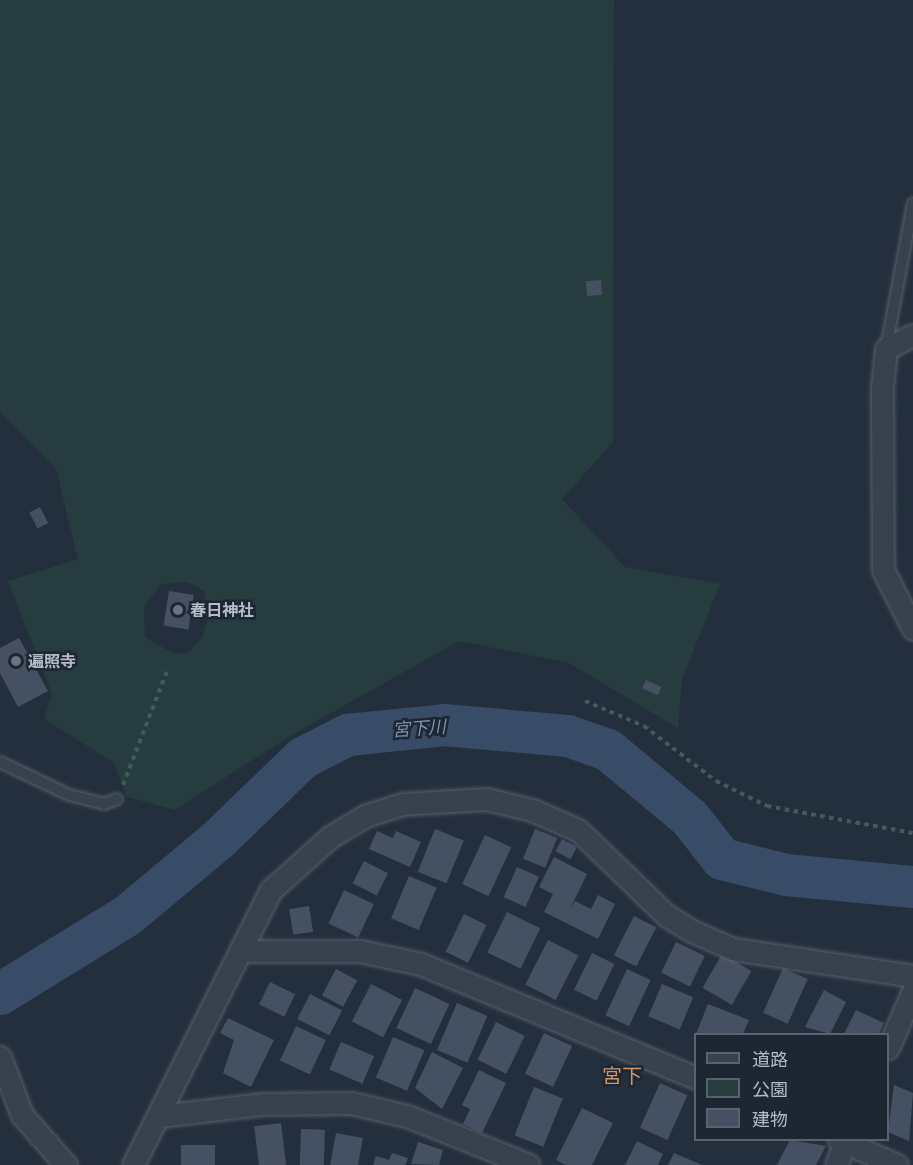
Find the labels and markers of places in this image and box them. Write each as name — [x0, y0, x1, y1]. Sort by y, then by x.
place label: 春日神社 — [190, 600, 254, 620]
marker: 春日神社 — [171, 603, 185, 617]
place label: 遍照寺 — [28, 651, 76, 671]
marker: 遍照寺 — [9, 654, 23, 668]

